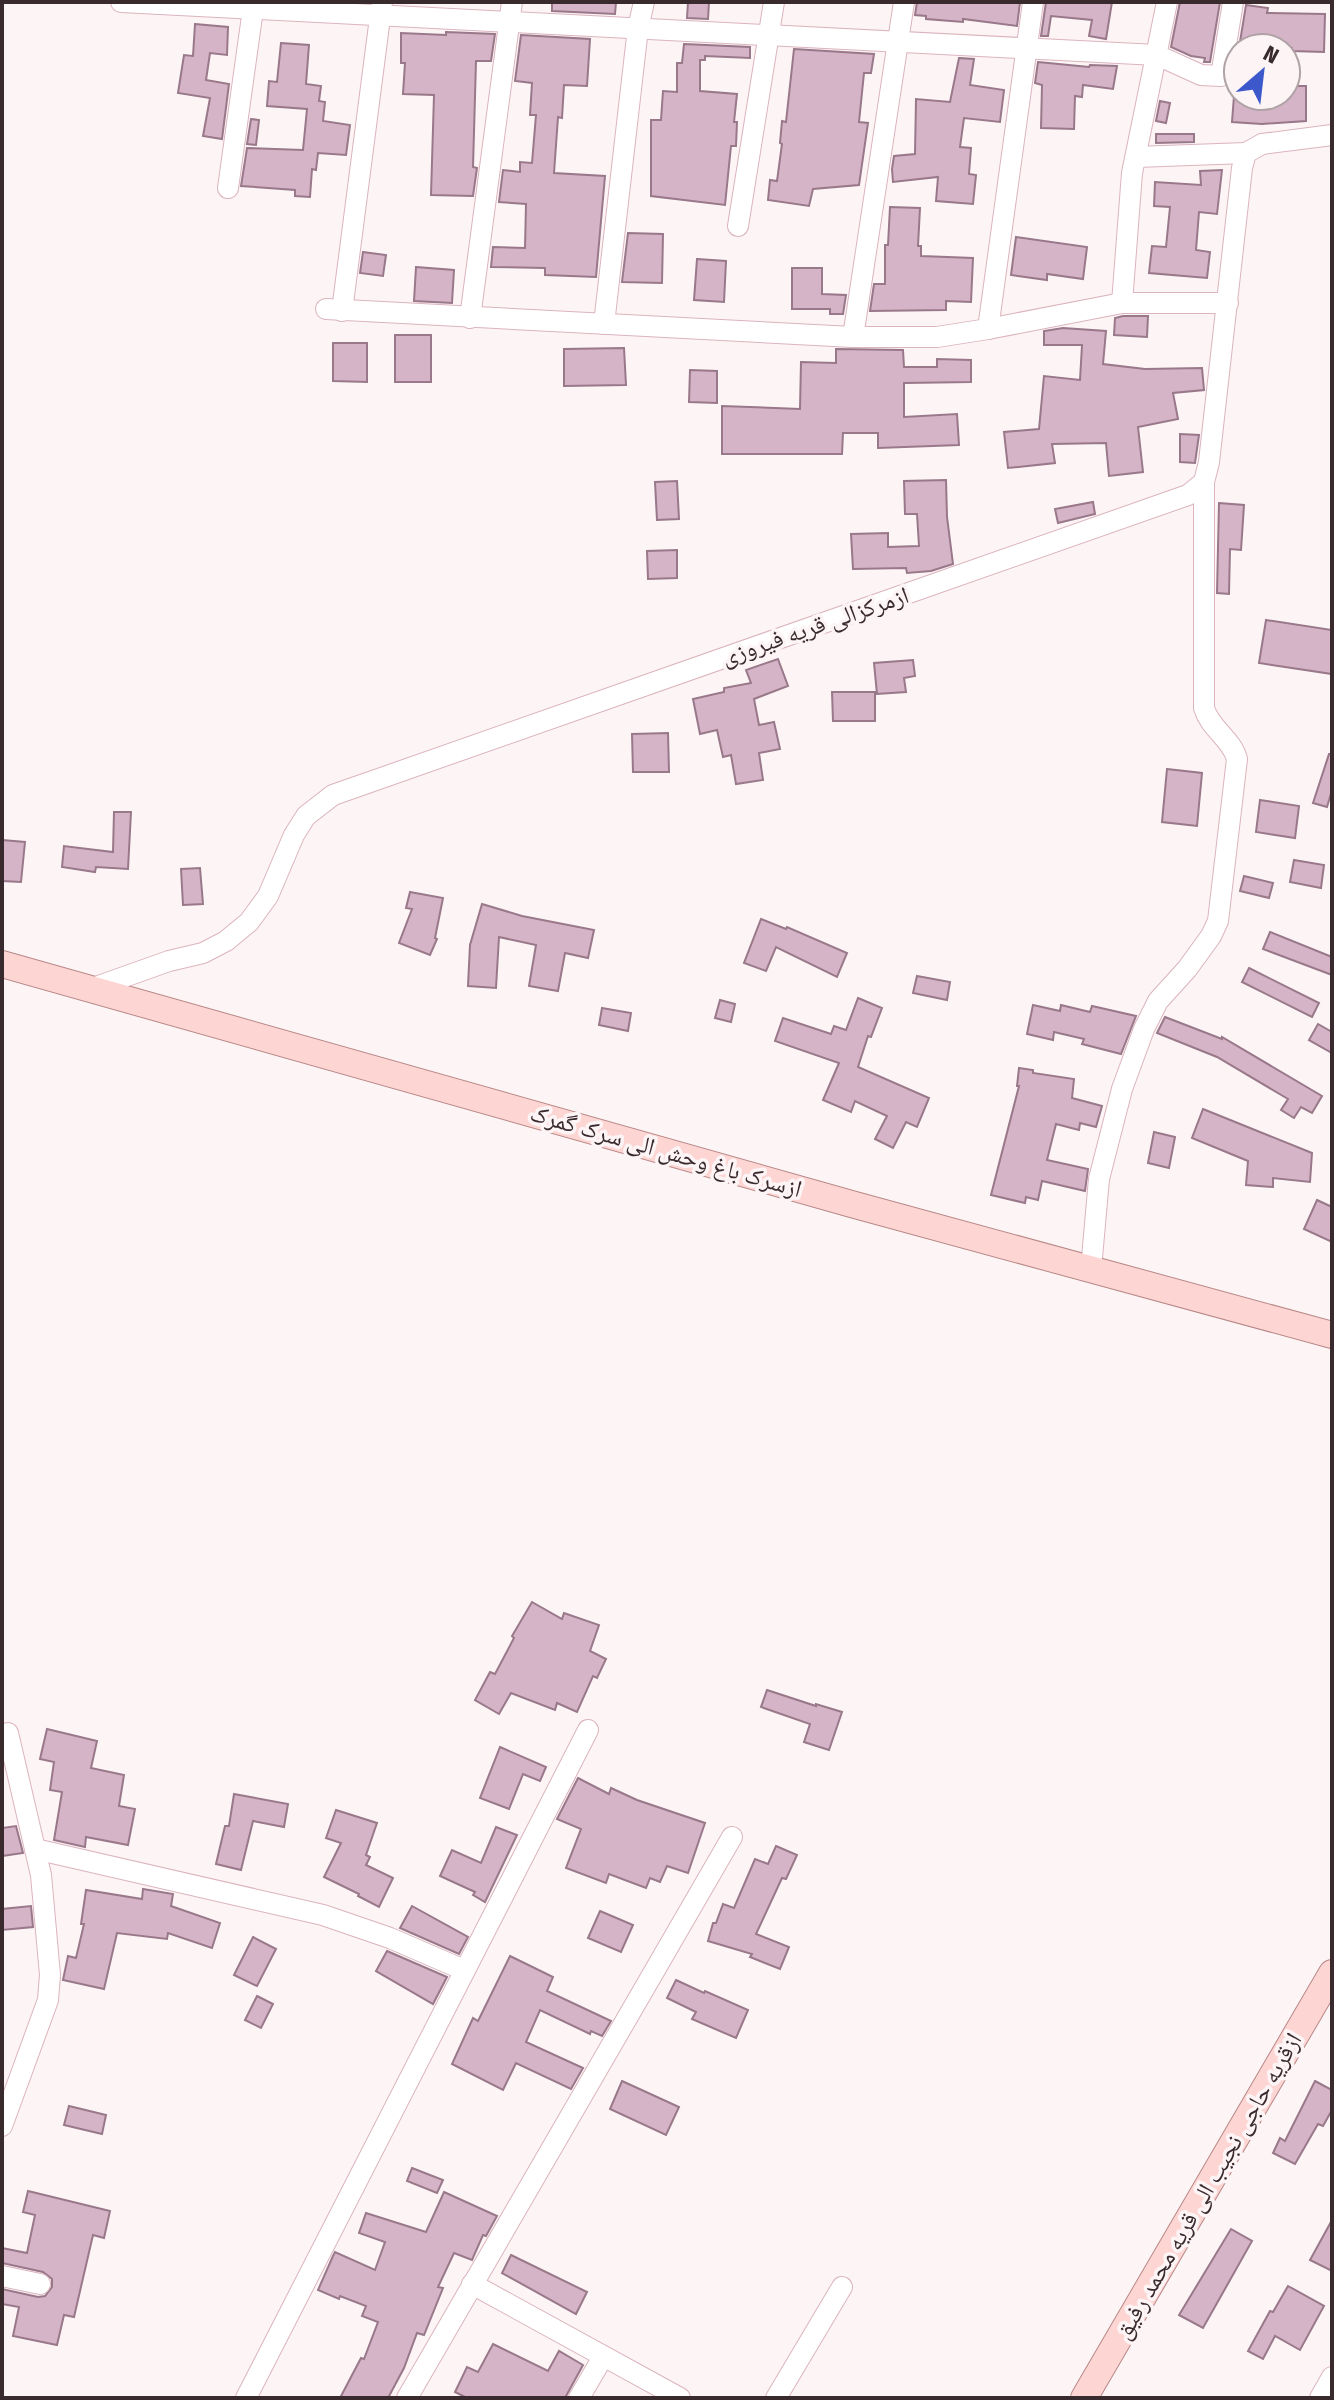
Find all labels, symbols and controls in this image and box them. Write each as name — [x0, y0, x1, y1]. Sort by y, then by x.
north arrow — [1222, 32, 1302, 112]
text: N — [1259, 40, 1283, 70]
street label: ازمرکزالی قریه فیروزی — [718, 581, 912, 671]
street label: ازسرک باغ وحش الی سرک گمرک — [527, 1099, 805, 1204]
street label: ازقریه حاجی نجیب الی قریه محمد رفیق — [1109, 2028, 1307, 2344]

